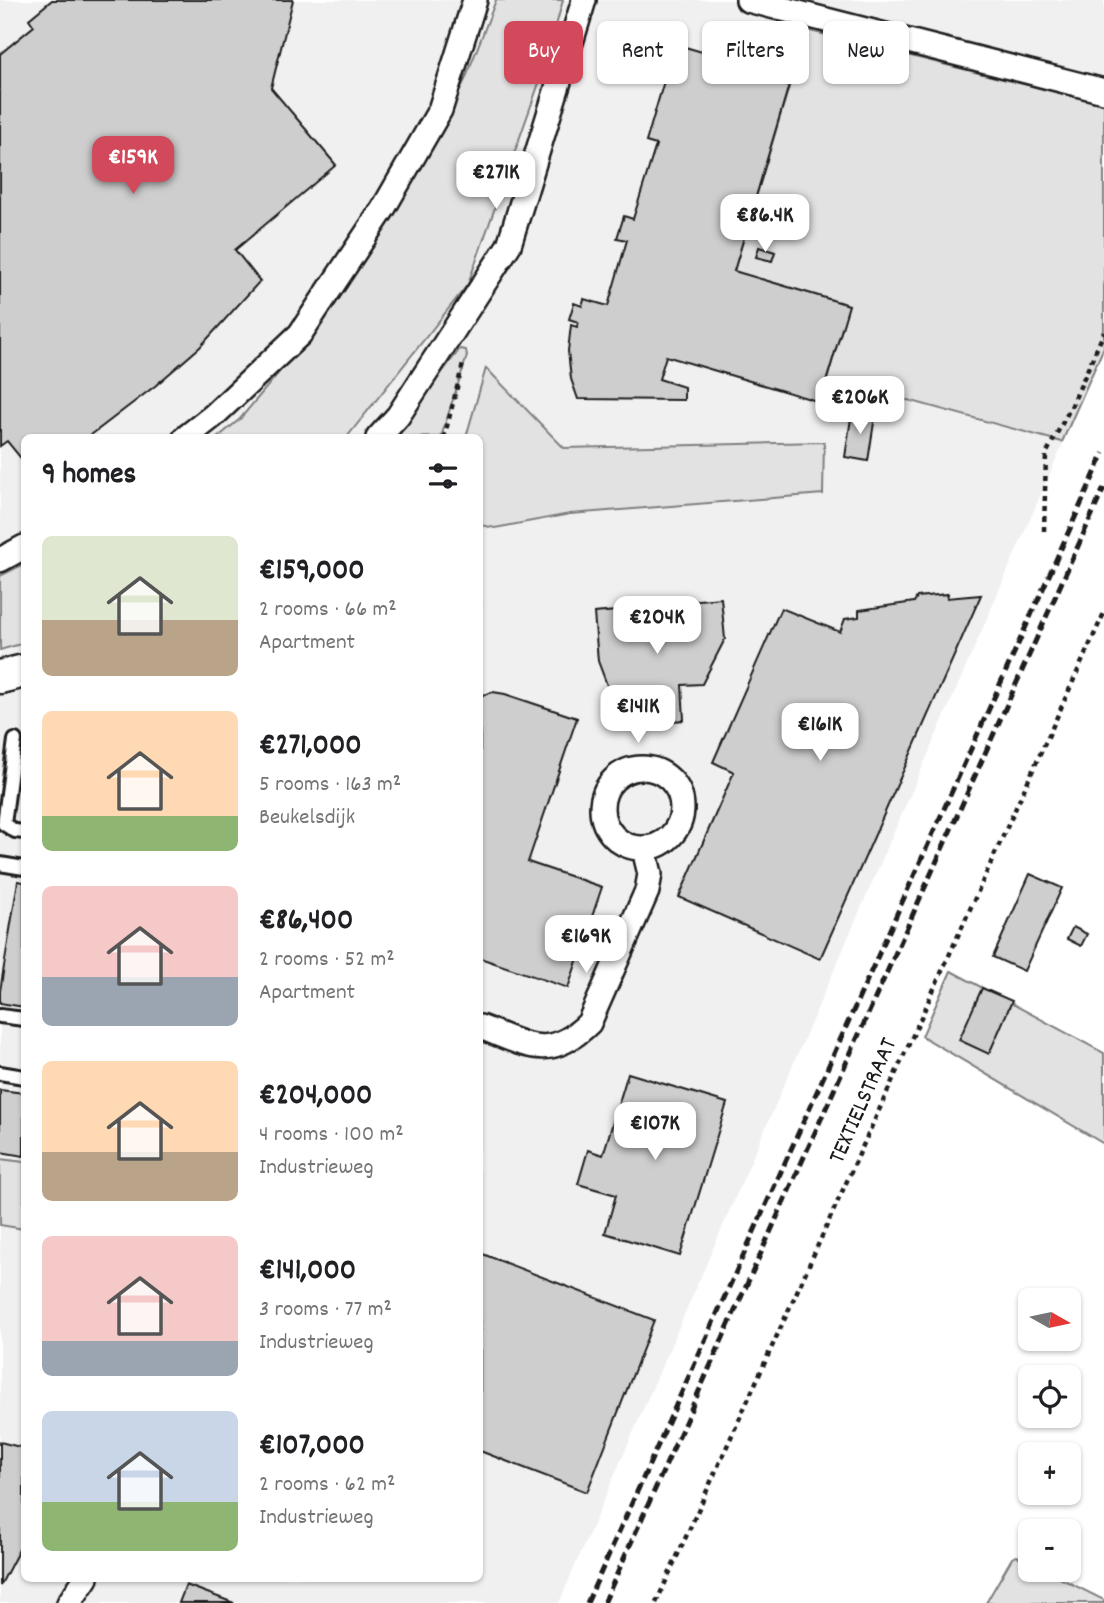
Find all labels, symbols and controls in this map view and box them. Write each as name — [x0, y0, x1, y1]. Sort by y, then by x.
chip: Buy — [504, 21, 583, 84]
chip: Rent — [597, 21, 688, 84]
chip: Filters — [702, 21, 809, 84]
chip: New — [823, 21, 909, 84]
pin: €159K — [84, 136, 182, 196]
text: €159K — [108, 142, 158, 175]
pin: €271K — [447, 152, 545, 211]
text: €271K — [472, 157, 520, 190]
pin: €86.4K — [708, 194, 822, 254]
text: €86.4K — [736, 200, 794, 233]
pin: €206K — [811, 376, 909, 436]
text: €206K — [831, 382, 889, 415]
text: 9 homes — [42, 455, 136, 498]
icon: filters — [424, 457, 462, 495]
text: €159,000 — [259, 551, 365, 594]
icon: home — [98, 564, 182, 648]
text: 2 rooms · 66 m² — [259, 594, 397, 627]
pin: €204K — [608, 596, 706, 656]
text: €204K — [629, 602, 685, 635]
text: Apartment — [259, 627, 355, 660]
pin: €141K — [589, 686, 687, 745]
text: €141K — [616, 691, 660, 724]
pin: €161K — [771, 704, 869, 763]
text: €161K — [798, 709, 842, 742]
text: €271,000 — [259, 726, 362, 769]
icon: home — [98, 739, 182, 823]
text: 5 rooms · 163 m² — [259, 769, 401, 802]
text: Beukelsdijk — [259, 802, 355, 835]
text: €86,400 — [259, 901, 353, 944]
icon: home — [98, 914, 182, 998]
pin: €169K — [537, 916, 635, 975]
text: €169K — [561, 921, 611, 954]
text: 2 rooms · 52 m² — [259, 944, 395, 977]
text: Apartment — [259, 977, 355, 1010]
street label: TEXTIELSTRAAT — [821, 1032, 907, 1169]
text: €204,000 — [259, 1076, 372, 1119]
icon: home — [98, 1089, 182, 1173]
pin: €107K — [606, 1102, 704, 1162]
text: €107K — [630, 1108, 680, 1141]
text: 4 rooms · 100 m² — [259, 1119, 404, 1152]
text: Industrieweg — [259, 1152, 374, 1185]
text: €141,000 — [259, 1251, 356, 1294]
icon: home — [98, 1264, 182, 1348]
north arrow — [1018, 1288, 1082, 1351]
map controls — [1018, 1288, 1081, 1582]
text: 3 rooms · 77 m² — [259, 1294, 392, 1327]
text: Industrieweg — [259, 1327, 374, 1360]
button: locate — [1018, 1365, 1081, 1428]
text: €107,000 — [259, 1426, 365, 1469]
icon: home — [98, 1439, 182, 1523]
button: + — [1018, 1442, 1081, 1505]
text: 2 rooms · 62 m² — [259, 1469, 395, 1502]
text: Industrieweg — [259, 1502, 374, 1535]
button: − — [1018, 1519, 1081, 1582]

